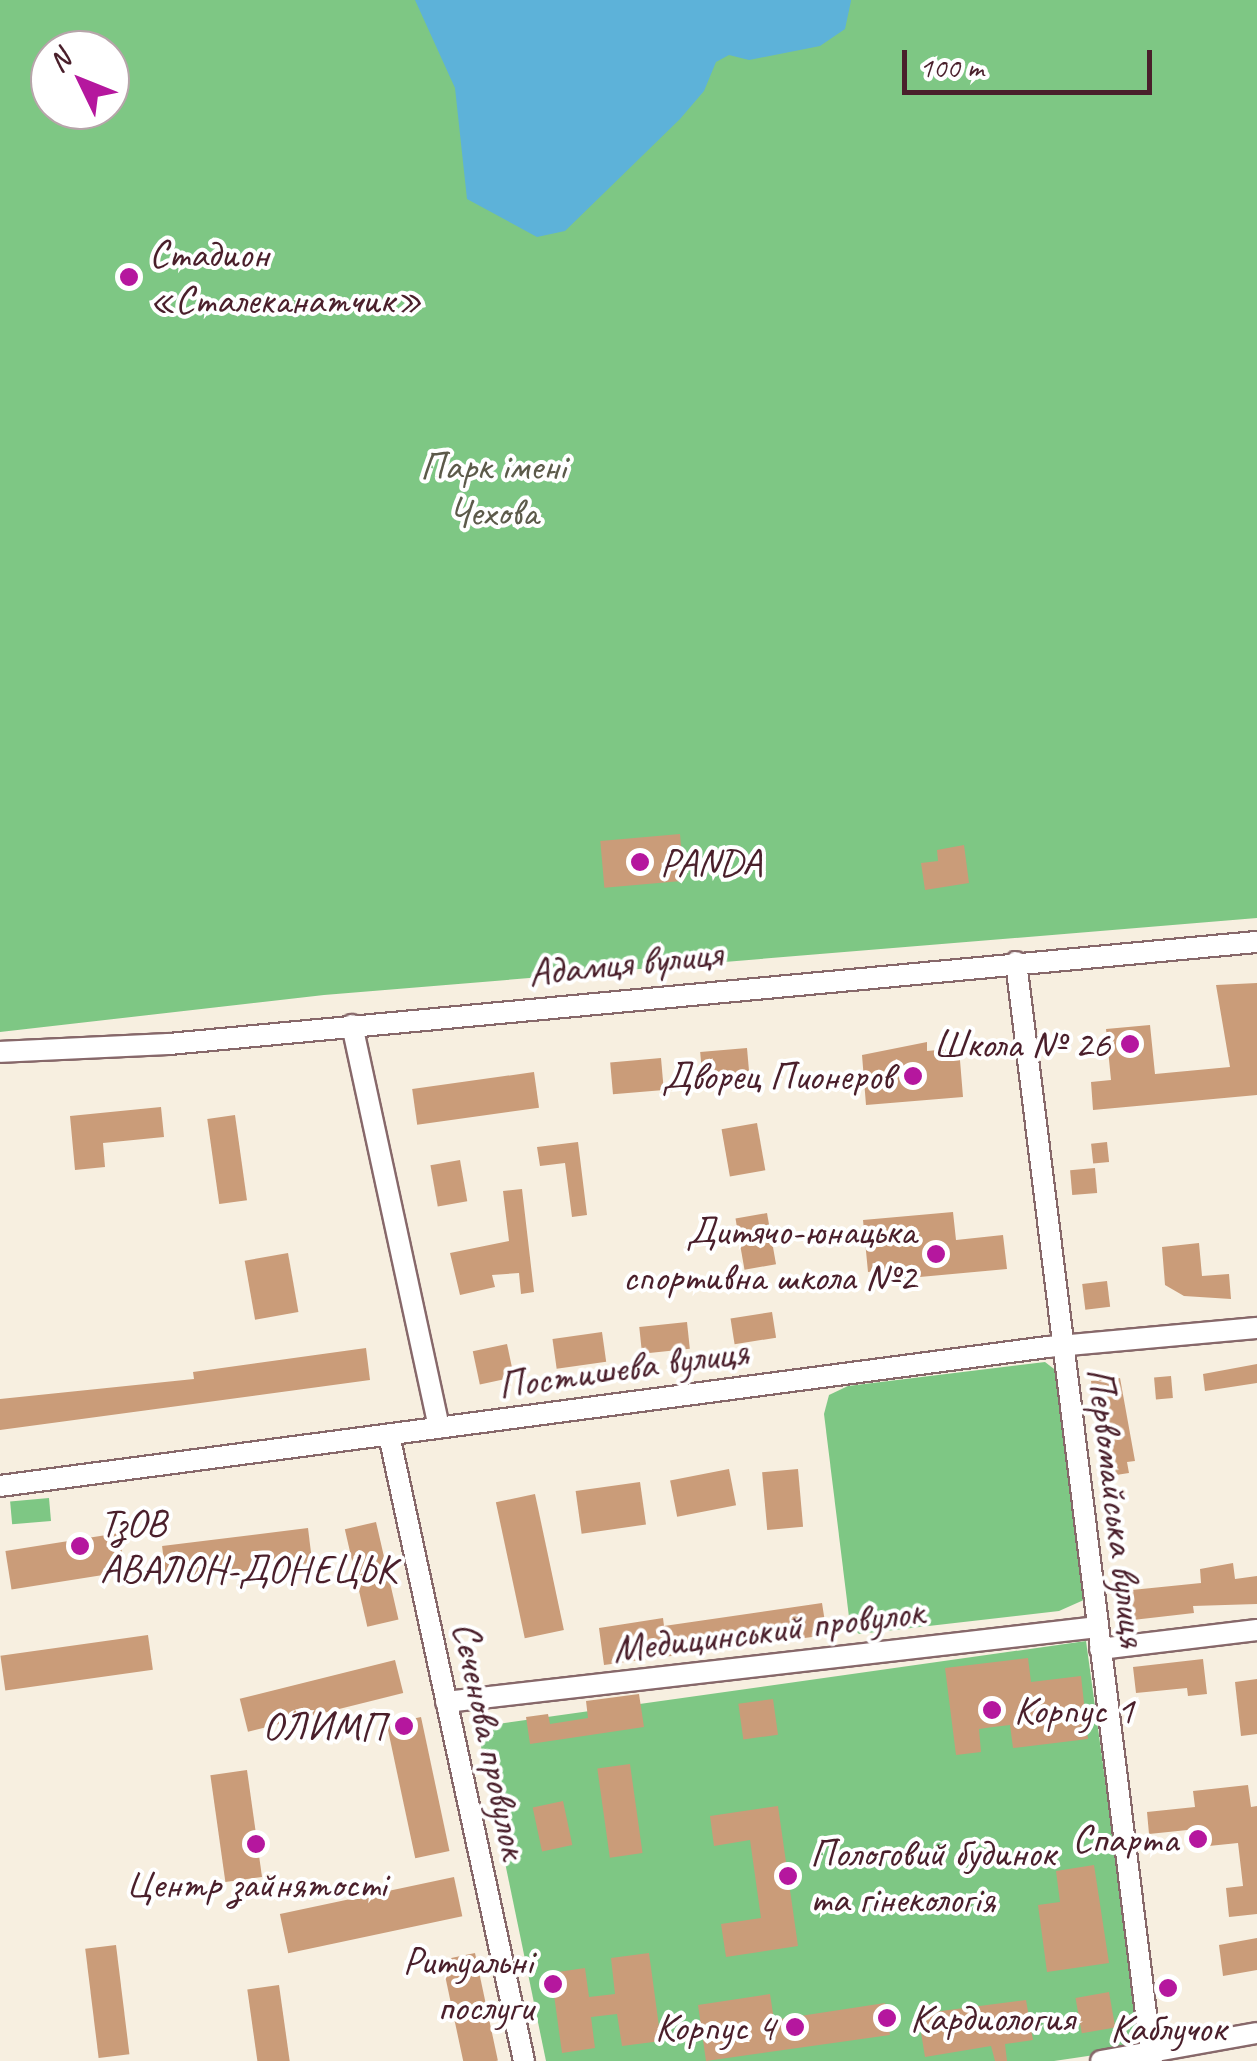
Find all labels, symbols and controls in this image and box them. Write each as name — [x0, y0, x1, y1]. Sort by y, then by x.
north arrow — [30, 30, 130, 130]
scale bar — [907, 30, 1157, 92]
text: N — [40, 42, 78, 79]
text: 100 m — [919, 48, 984, 86]
place label: Стадион «Сталеканатчик» — [149, 230, 422, 324]
marker: Стадион «Сталеканатчик» — [118, 266, 140, 288]
park label: Парк імені Чехова — [420, 442, 566, 536]
place label: PANDA — [660, 838, 762, 886]
marker: PANDA — [629, 851, 651, 873]
street label: Адамця вулиця — [524, 929, 726, 997]
place label: Школа № 26 — [933, 1020, 1110, 1068]
marker: Школа № 26 — [1119, 1033, 1141, 1055]
place label: Дворец Пионеров — [661, 1052, 893, 1100]
marker: Дворец Пионеров — [902, 1065, 924, 1087]
place label: Дитячо-юнацька спортивна школа №2 — [623, 1207, 916, 1301]
marker: Дитячо-юнацька спортивна школа №2 — [925, 1243, 947, 1265]
street label: Постишева вулиця — [494, 1327, 752, 1409]
street label: Первомайська вулиця — [1076, 1363, 1158, 1651]
place label: ТзОВ АВАЛОН-ДОНЕЦЬК — [100, 1499, 395, 1593]
marker: ТзОВ АВАЛОН-ДОНЕЦЬК — [69, 1535, 91, 1557]
street label: Медицинський провулок — [610, 1587, 926, 1673]
street label: Сєченова провулок — [442, 1617, 538, 1863]
place label: Корпус 1 — [1014, 1686, 1134, 1734]
marker: Корпус 1 — [979, 1697, 1005, 1723]
place label: ОЛИМП — [262, 1702, 384, 1750]
marker: ОЛИМП — [393, 1715, 415, 1737]
place label: Спарта — [1072, 1815, 1178, 1863]
marker: Спарта — [1187, 1828, 1209, 1850]
place label: Пологовий будинок та гінекологія — [810, 1829, 1055, 1923]
marker: Центр зайнятості — [245, 1833, 267, 1855]
place label: Центр зайнятості — [125, 1860, 387, 1908]
marker: Пологовий будинок та гінекологія — [775, 1863, 801, 1889]
place label: Ритуальні послуги — [403, 1937, 533, 2031]
marker: Ритуальні послуги — [542, 1973, 564, 1995]
marker: Каблучок — [1157, 1977, 1179, 1999]
place label: Кардиология — [910, 1994, 1074, 2042]
place label: Корпус 4 — [655, 2003, 775, 2051]
place label: Каблучок — [1110, 2004, 1226, 2052]
marker: Кардиология — [874, 2005, 900, 2031]
marker: Корпус 4 — [784, 2016, 806, 2038]

